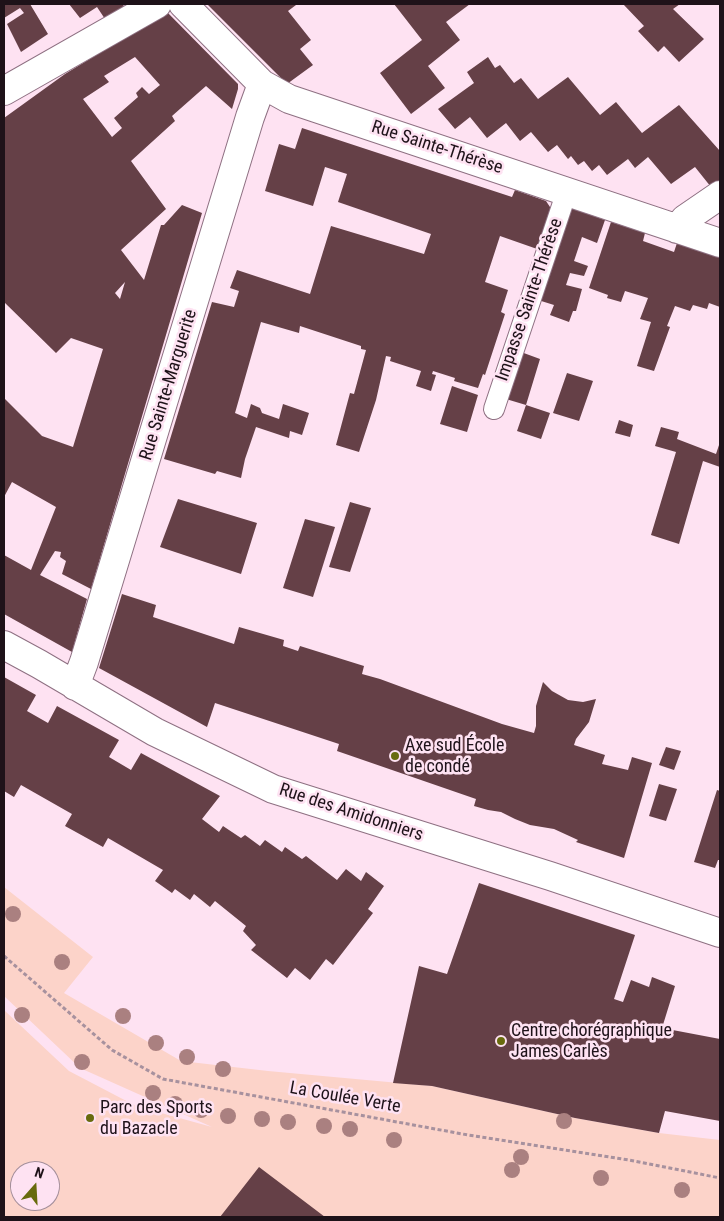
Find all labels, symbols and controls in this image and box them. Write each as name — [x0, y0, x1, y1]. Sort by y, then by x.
street label: Rue Sainte-Thérèse — [369, 117, 505, 179]
street label: Impasse Sainte-Thérèse — [492, 216, 568, 384]
street label: Rue Sainte-Marguerite — [136, 307, 202, 463]
place label: Axe sud École de condé — [405, 735, 504, 778]
marker: Axe sud École de condé — [389, 750, 401, 762]
street label: Rue des Amidonniers — [276, 780, 426, 846]
place label: Centre chorégraphique James Carlès — [511, 1020, 672, 1062]
marker: Centre chorégraphique James Carlès — [495, 1035, 507, 1047]
street label: La Coulée Verte — [288, 1078, 402, 1118]
place label: Parc des Sports du Bazacle — [100, 1097, 213, 1140]
marker: Parc des Sports du Bazacle — [84, 1112, 96, 1124]
north arrow — [10, 1161, 60, 1211]
text: N — [33, 1164, 46, 1182]

